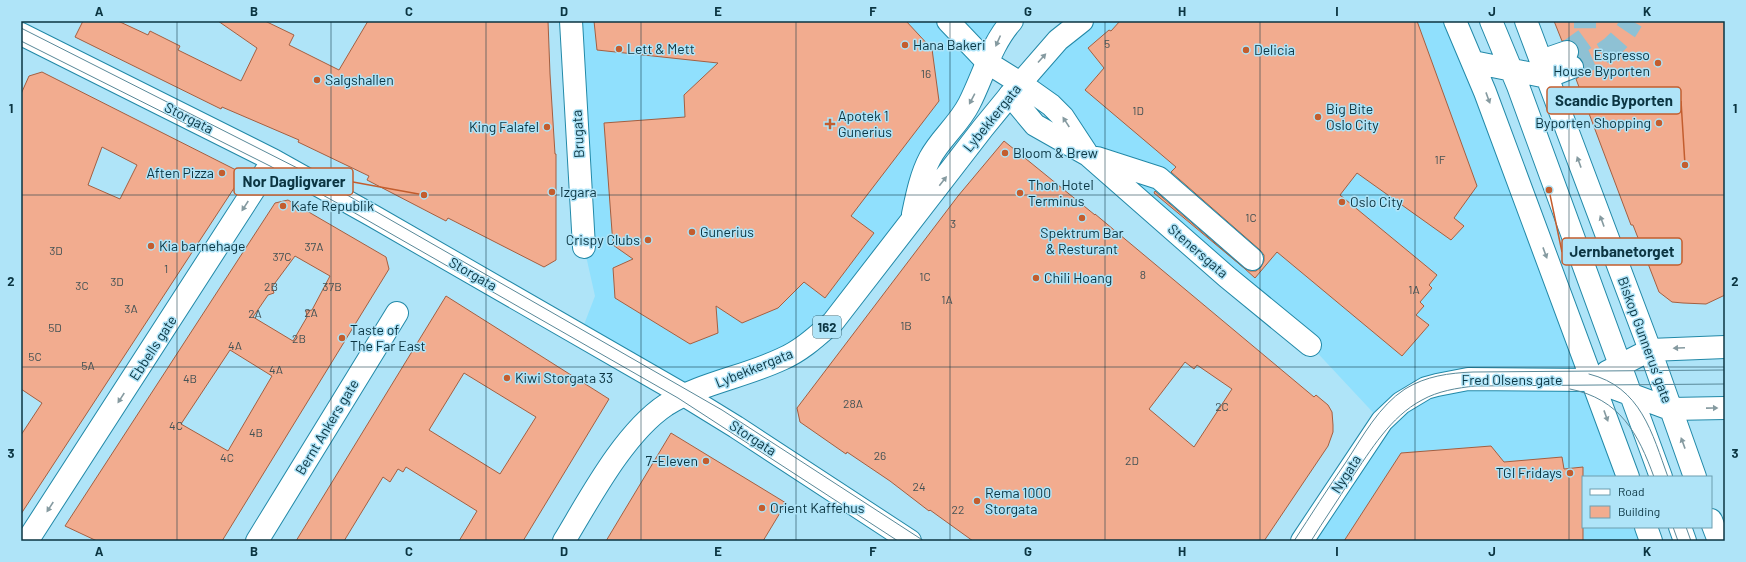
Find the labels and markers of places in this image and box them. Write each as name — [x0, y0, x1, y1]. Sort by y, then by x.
place label: Hana Bakeri — [913, 36, 986, 53]
place label: Lett & Mett — [627, 40, 695, 57]
marker: Hana Bakeri — [900, 40, 910, 50]
place label: Delicia — [1254, 41, 1295, 58]
marker: Lett & Mett — [614, 44, 624, 54]
marker: Delicia — [1241, 45, 1251, 55]
place label: Espresso House Byporten — [1553, 46, 1650, 79]
marker: Espresso House Byporten — [1653, 58, 1663, 68]
place label: Salgshallen — [325, 71, 394, 88]
marker: Salgshallen — [312, 75, 322, 85]
callout: Scandic Byporten — [1547, 87, 1681, 114]
place label: Big Bite Oslo City — [1326, 100, 1379, 133]
place label: Apotek 1 Gunerius — [838, 107, 892, 140]
marker: Big Bite Oslo City — [1313, 112, 1323, 122]
place label: Byporten Shopping — [1535, 114, 1651, 131]
place label: King Falafel — [469, 118, 539, 135]
marker: Byporten Shopping — [1654, 118, 1664, 128]
marker: Apotek 1 Gunerius — [825, 119, 835, 129]
marker: King Falafel — [542, 122, 552, 132]
place label: Bloom & Brew — [1013, 144, 1098, 161]
marker: Bloom & Brew — [1000, 148, 1010, 158]
place label: Aften Pizza — [147, 164, 214, 181]
marker: Aften Pizza — [217, 168, 227, 178]
callout: Nor Dagligvarer — [234, 168, 353, 195]
place label: Thon Hotel Terminus — [1028, 176, 1094, 209]
place label: Izgara — [560, 183, 597, 200]
marker: Izgara — [547, 187, 557, 197]
marker: Thon Hotel Terminus — [1015, 188, 1025, 198]
place label: Oslo City — [1350, 193, 1403, 210]
place label: Kafe Republik — [291, 197, 374, 214]
marker: Oslo City — [1337, 197, 1347, 207]
marker: Kafe Republik — [278, 201, 288, 211]
marker: Spektrum Bar & Resturant — [1077, 213, 1087, 223]
place label: Gunerius — [700, 223, 754, 240]
place label: Spektrum Bar & Resturant — [1040, 224, 1124, 257]
marker: Gunerius — [687, 227, 697, 237]
place label: Crispy Clubs — [566, 231, 640, 248]
marker: Crispy Clubs — [643, 235, 653, 245]
place label: Kia barnehage — [159, 237, 246, 254]
callout: Jernbanetorget — [1562, 238, 1682, 265]
marker: Kia barnehage — [146, 241, 156, 251]
place label: Chili Hoang — [1044, 269, 1112, 286]
marker: Chili Hoang — [1031, 273, 1041, 283]
place label: Taste of The Far East — [350, 321, 426, 354]
marker: Taste of The Far East — [337, 333, 347, 343]
place label: Kiwi Storgata 33 — [515, 369, 613, 386]
marker: Kiwi Storgata 33 — [502, 373, 512, 383]
place label: 7-Eleven — [645, 452, 698, 469]
marker: 7-Eleven — [701, 456, 711, 466]
place label: TGI Fridays — [1496, 464, 1562, 481]
marker: TGI Fridays — [1565, 468, 1575, 478]
place label: Rema 1000 Storgata — [985, 484, 1051, 517]
marker: Rema 1000 Storgata — [972, 496, 982, 506]
place label: Orient Kaffehus — [770, 499, 865, 516]
marker: Orient Kaffehus — [757, 503, 767, 513]

